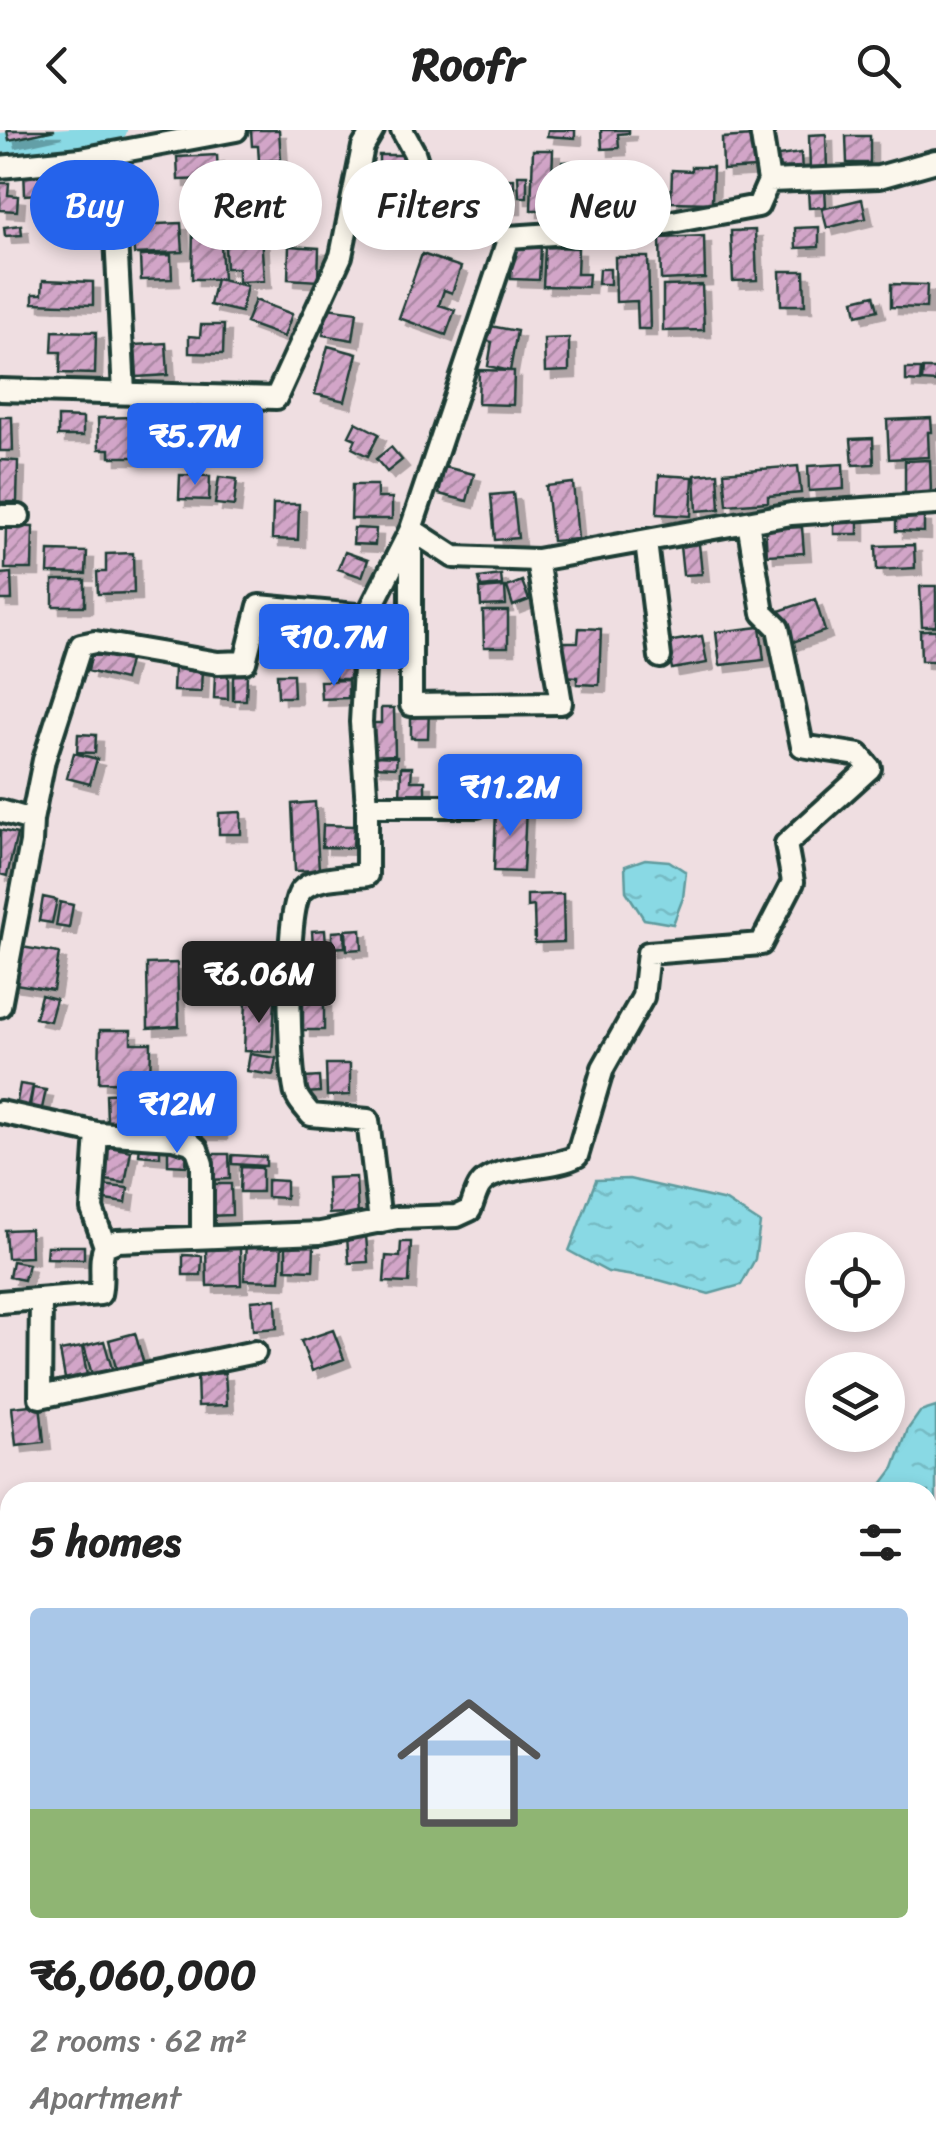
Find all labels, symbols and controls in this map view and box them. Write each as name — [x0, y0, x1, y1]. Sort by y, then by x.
text: Roofr — [412, 25, 524, 105]
icon: back — [30, 38, 85, 93]
icon: search — [851, 38, 906, 93]
chip: Buy — [30, 160, 159, 250]
chip: Rent — [179, 160, 322, 250]
chip: Filters — [342, 160, 515, 250]
chip: New — [535, 160, 671, 250]
pin: ₹5.7M — [125, 403, 265, 488]
text: ₹5.7M — [149, 407, 241, 464]
pin: ₹10.7M — [253, 604, 415, 689]
text: ₹10.7M — [281, 608, 387, 665]
pin: ₹11.2M — [429, 754, 591, 839]
text: ₹11.2M — [460, 758, 560, 815]
pin: ₹6.06M — [178, 941, 340, 1026]
text: ₹6.06M — [204, 945, 314, 1002]
pin: ₹12M — [118, 1071, 236, 1156]
text: ₹12M — [139, 1075, 215, 1132]
map controls — [805, 1232, 905, 1452]
button: locate — [805, 1232, 905, 1332]
button: layers — [805, 1352, 905, 1452]
text: 5 homes — [30, 1505, 181, 1579]
icon: filters — [853, 1515, 908, 1570]
icon: home — [379, 1673, 559, 1853]
text: ₹6,060,000 — [30, 1938, 257, 2012]
text: 2 rooms · 62 m² — [30, 2012, 247, 2069]
text: Apartment — [30, 2069, 181, 2126]

